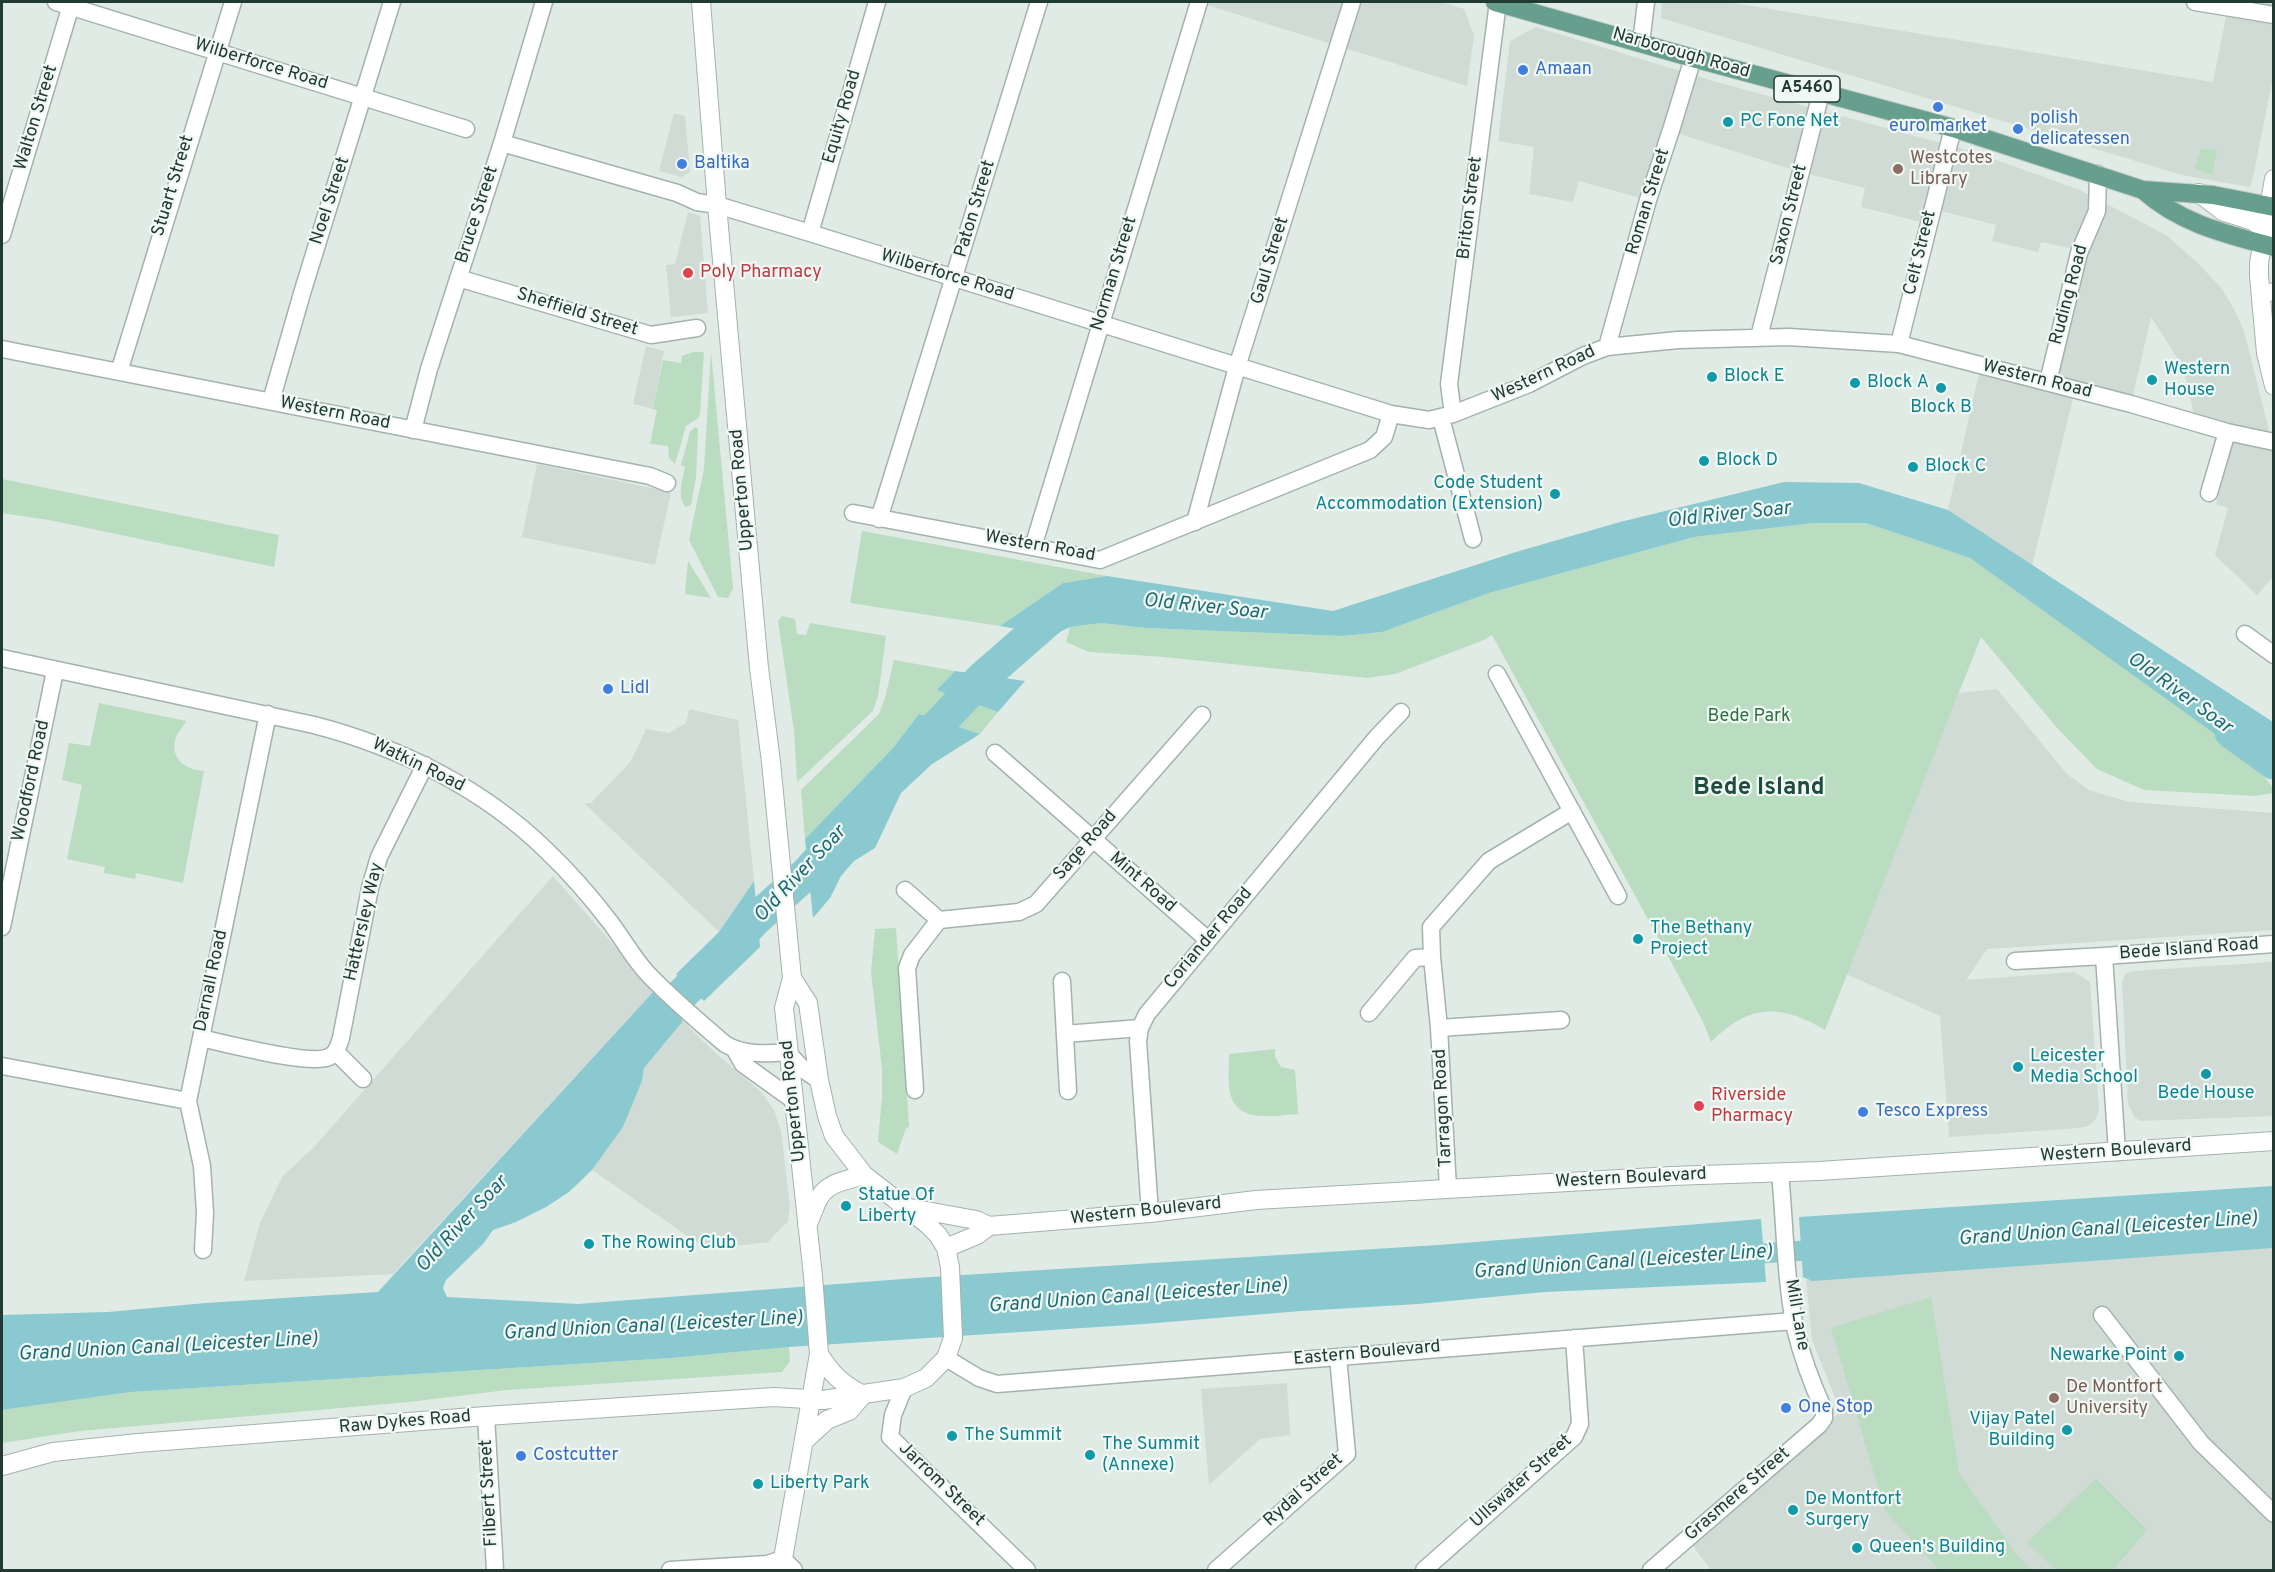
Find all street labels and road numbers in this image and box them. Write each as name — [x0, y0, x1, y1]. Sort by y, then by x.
street label: Narborough Road — [1610, 24, 1752, 84]
street label: Wilberforce Road — [192, 34, 330, 96]
street label: Walton Street — [11, 63, 63, 173]
street label: Equity Road — [819, 67, 867, 167]
road number: A5460 — [1774, 76, 1840, 102]
street label: Stuart Street — [148, 133, 200, 239]
street label: Roman Street — [1623, 146, 1675, 258]
street label: Noel Street — [307, 154, 355, 248]
street label: Briton Street — [1454, 155, 1488, 261]
street label: Paton Street — [951, 158, 1001, 260]
street label: Saxon Street — [1767, 162, 1813, 268]
street label: Bruce Street — [452, 163, 504, 267]
street label: Celt Street — [1900, 208, 1942, 298]
street label: Norman Street — [1087, 214, 1143, 334]
street label: Gaul Street — [1247, 215, 1295, 307]
street label: Ruding Road — [2046, 243, 2094, 347]
street label: Wilberforce Road — [878, 245, 1016, 307]
street label: Sheffield Street — [514, 284, 640, 342]
street label: Western Road — [1489, 342, 1599, 408]
street label: Western Road — [1980, 356, 2094, 404]
street label: Western Road — [278, 393, 392, 435]
street label: Upperton Road — [727, 428, 759, 552]
street label: Western Road — [983, 527, 1097, 567]
street label: Woodford Road — [9, 718, 55, 844]
street label: Watkin Road — [368, 734, 468, 798]
street label: Sage Road — [1050, 806, 1122, 886]
street label: Mint Road — [1104, 848, 1180, 918]
street label: Hattersley Way — [341, 861, 389, 983]
street label: Coriander Road — [1160, 884, 1258, 994]
street label: Darnall Road — [191, 928, 233, 1034]
street label: Bede Island Road — [2118, 934, 2260, 966]
street label: Upperton Road — [777, 1039, 811, 1163]
street label: Tarragon Road — [1430, 1048, 1458, 1168]
street label: Western Boulevard — [2040, 1136, 2192, 1168]
street label: Western Boulevard — [1555, 1164, 1707, 1194]
street label: Western Boulevard — [1069, 1193, 1223, 1231]
street label: Mill Lane — [1779, 1277, 1813, 1353]
street label: Eastern Boulevard — [1293, 1337, 1441, 1371]
street label: Raw Dykes Road — [338, 1406, 472, 1440]
street label: Ullswater Street — [1467, 1431, 1577, 1533]
street label: Jarrom Street — [893, 1438, 989, 1532]
street label: Filbert Street — [476, 1439, 504, 1547]
street label: Grasmere Street — [1681, 1443, 1795, 1547]
street label: Rydal Street — [1260, 1450, 1348, 1532]

